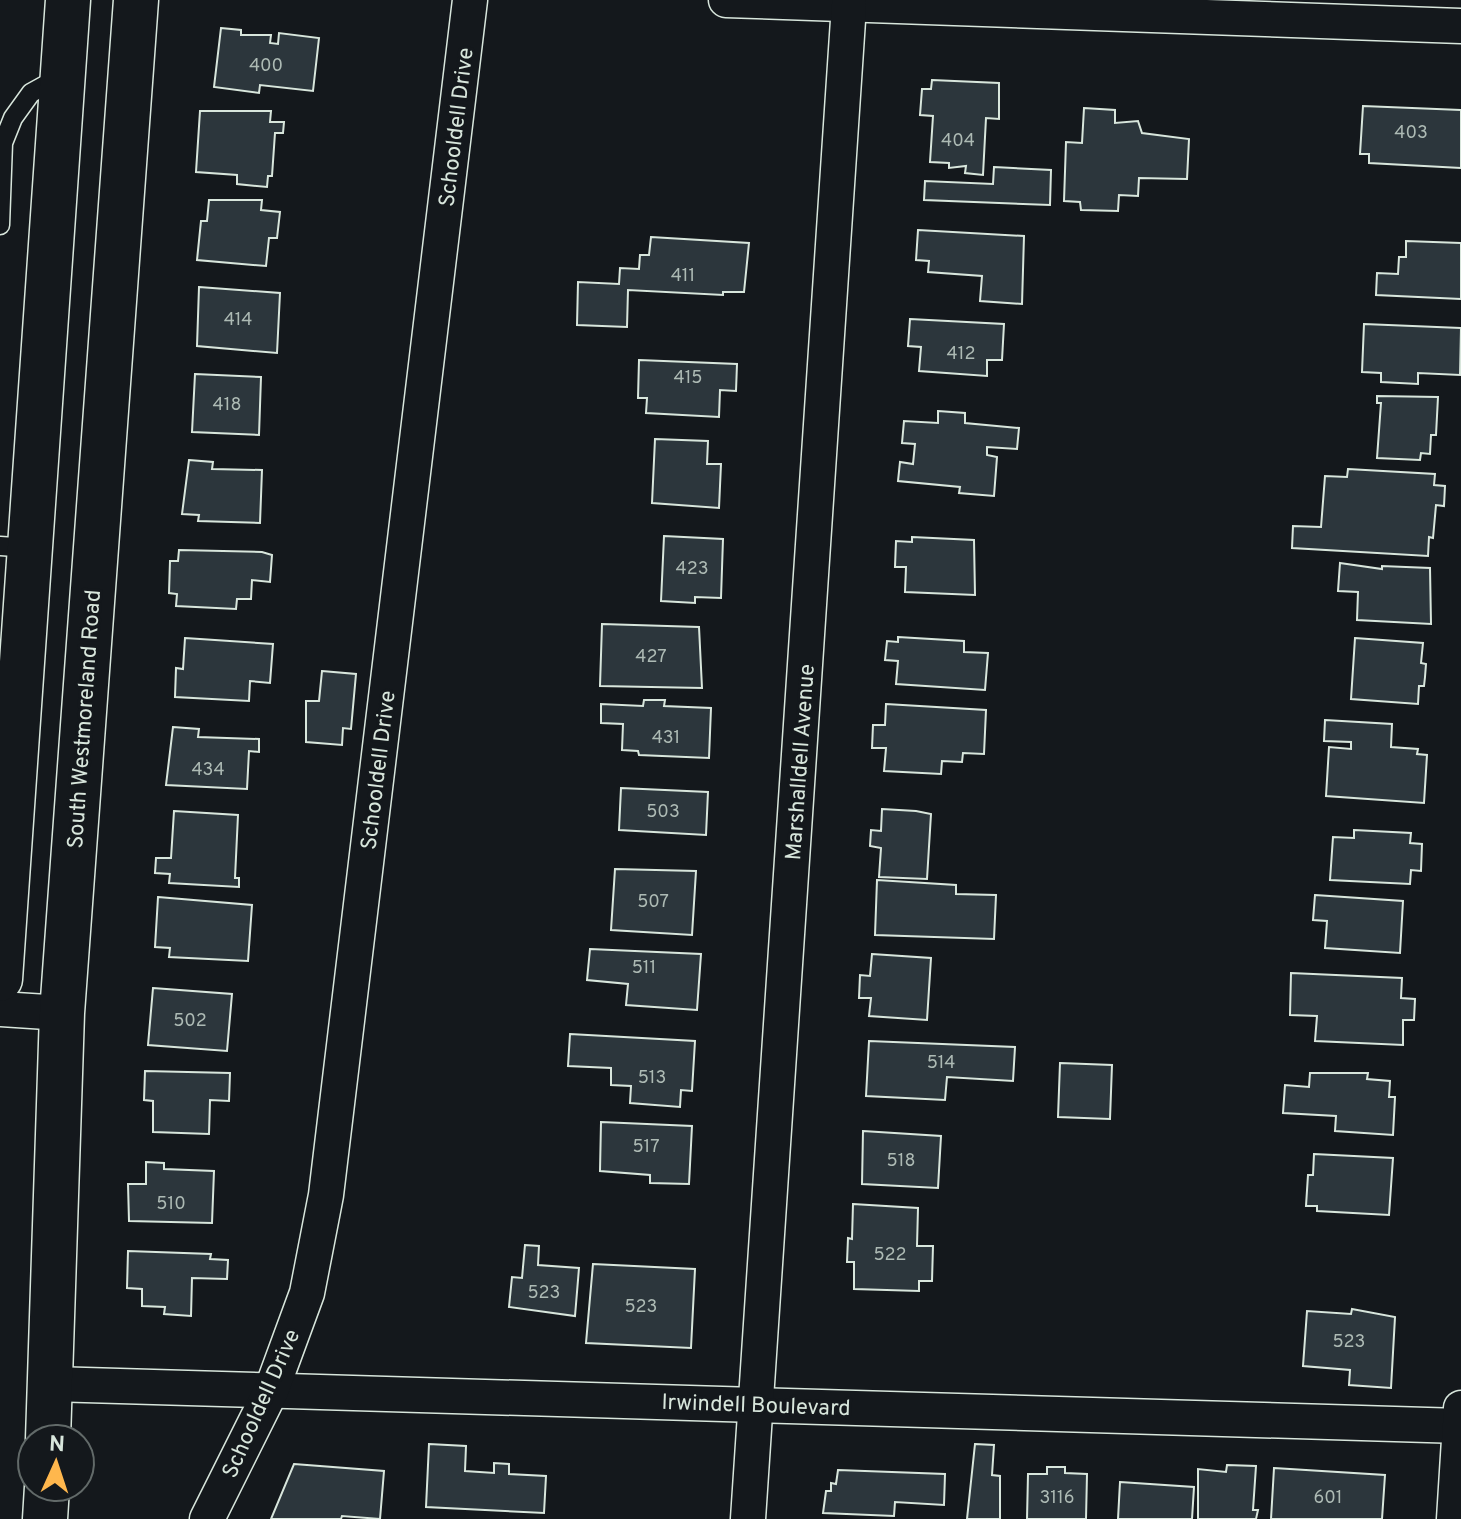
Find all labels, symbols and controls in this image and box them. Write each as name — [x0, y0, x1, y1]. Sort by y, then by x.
street label: Schooldell Drive — [434, 46, 481, 208]
house number: 400 — [249, 55, 283, 78]
house number: 403 — [1394, 122, 1428, 145]
house number: 404 — [941, 130, 975, 153]
house number: 411 — [671, 265, 695, 288]
house number: 414 — [224, 309, 252, 332]
house number: 412 — [947, 343, 975, 366]
house number: 415 — [673, 367, 703, 390]
house number: 418 — [213, 394, 241, 417]
house number: 423 — [675, 558, 709, 581]
street label: South Westmoreland Road — [63, 589, 108, 850]
house number: 427 — [635, 646, 667, 669]
street label: Marshalldell Avenue — [781, 663, 822, 861]
street label: Schooldell Drive — [356, 689, 403, 851]
house number: 431 — [652, 727, 680, 750]
house number: 434 — [191, 759, 225, 782]
house number: 503 — [646, 801, 680, 824]
house number: 507 — [637, 891, 669, 914]
house number: 511 — [632, 957, 656, 980]
house number: 502 — [173, 1010, 207, 1033]
house number: 514 — [927, 1052, 955, 1075]
house number: 513 — [638, 1067, 666, 1090]
house number: 517 — [632, 1136, 660, 1159]
house number: 518 — [887, 1150, 915, 1173]
house number: 510 — [156, 1193, 186, 1216]
house number: 522 — [873, 1244, 907, 1267]
house number: 523 — [528, 1282, 560, 1305]
house number: 523 — [625, 1296, 657, 1319]
street label: Schooldell Drive — [217, 1325, 307, 1483]
house number: 523 — [1333, 1331, 1365, 1354]
street label: Irwindell Boulevard — [661, 1390, 851, 1423]
north arrow — [16, 1423, 96, 1503]
text: N — [48, 1432, 66, 1459]
house number: 3116 — [1040, 1487, 1074, 1510]
house number: 601 — [1313, 1487, 1343, 1510]

